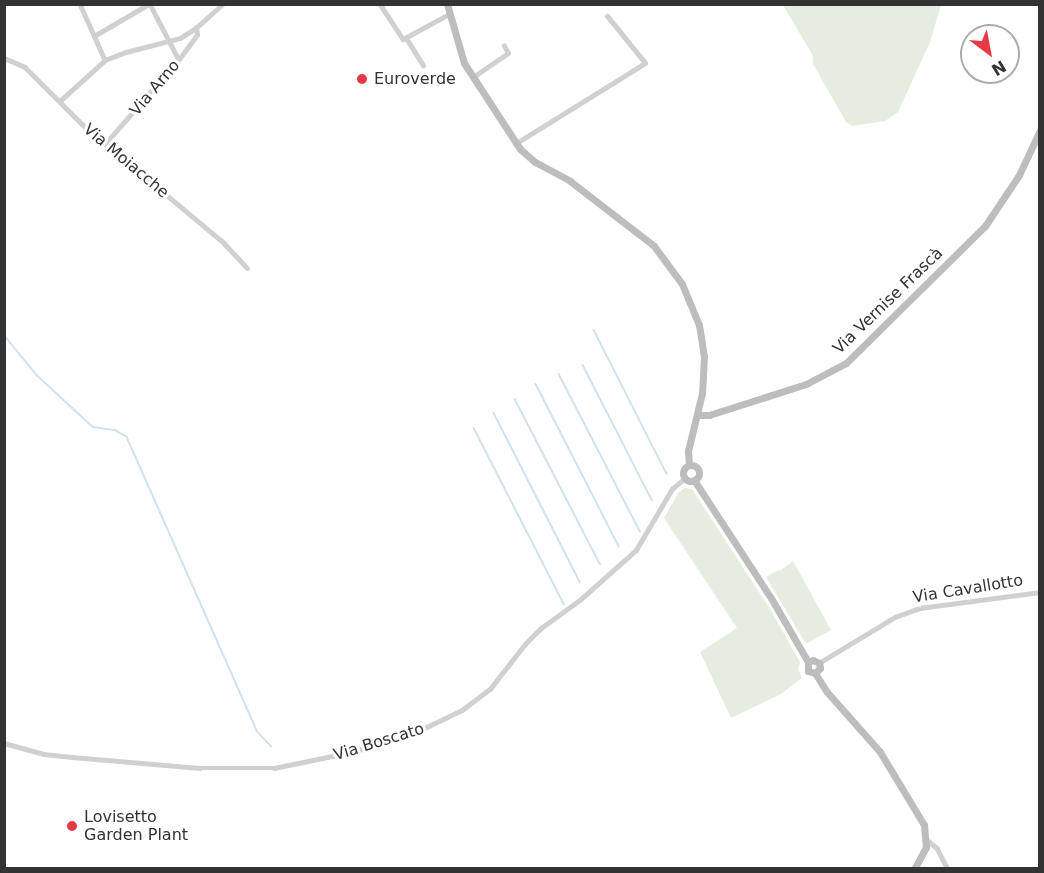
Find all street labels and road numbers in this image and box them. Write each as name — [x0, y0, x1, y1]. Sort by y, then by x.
street label: Via Arno — [126, 56, 184, 120]
street label: Via Moiacche — [79, 120, 173, 202]
street label: Via Vernise Frascà — [829, 244, 947, 358]
street label: Via Cavallotto — [912, 571, 1024, 607]
street label: Via Boscato — [331, 719, 427, 765]

